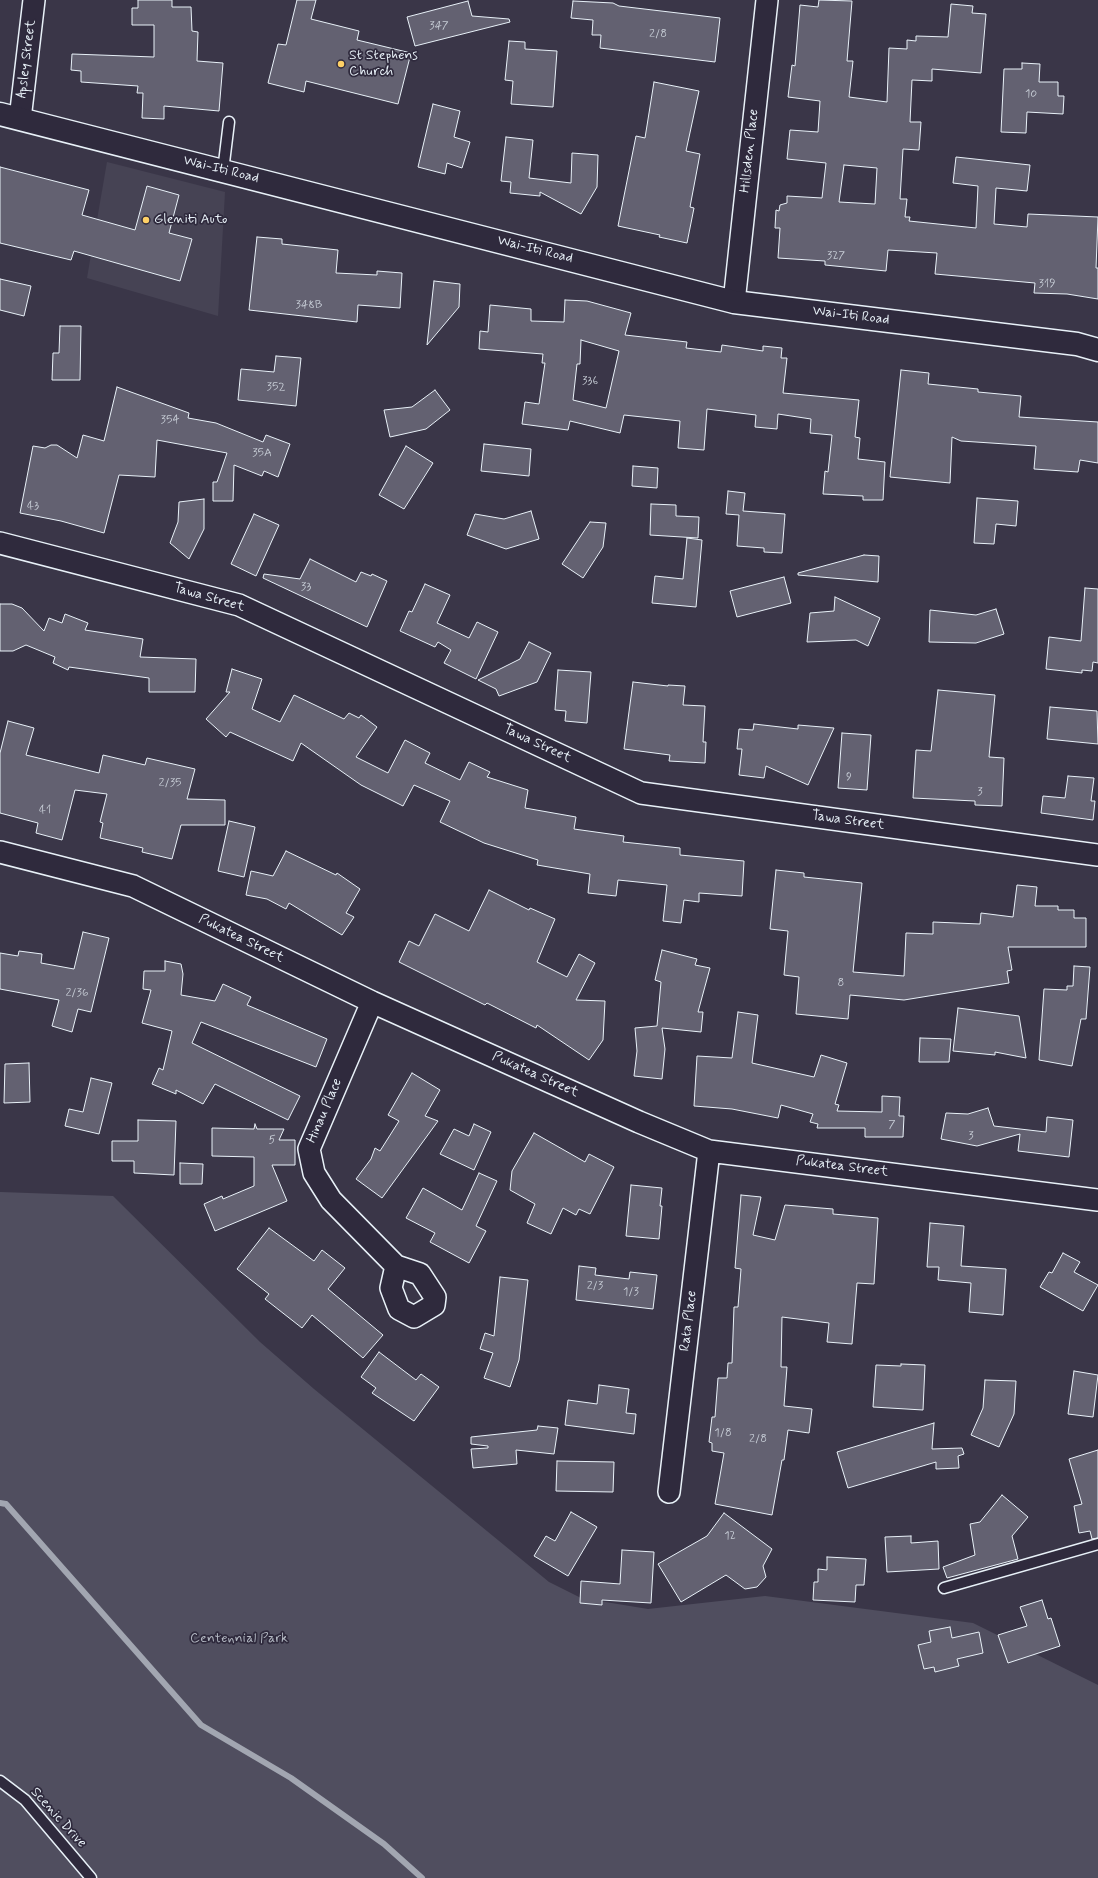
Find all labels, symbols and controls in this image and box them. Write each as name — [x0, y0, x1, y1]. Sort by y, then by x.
street label: Apsley Street — [14, 19, 40, 99]
house number: 347 — [429, 19, 449, 33]
house number: 2/8 — [649, 27, 667, 41]
place label: St Stephens Church — [349, 48, 418, 80]
marker: St Stephens Church — [336, 59, 346, 69]
house number: 10 — [1025, 87, 1037, 101]
street label: Hillsden Place — [737, 108, 763, 194]
street label: Wai-Iti Road — [181, 153, 261, 187]
place label: Gleniti Auto — [154, 212, 228, 228]
marker: Gleniti Auto — [141, 215, 151, 225]
street label: Wai-Iti Road — [495, 233, 575, 267]
house number: 327 — [827, 249, 845, 263]
house number: 319 — [1039, 277, 1055, 291]
house number: 348B — [296, 298, 322, 312]
street label: Wai-Iti Road — [812, 303, 890, 329]
house number: 336 — [582, 374, 598, 388]
house number: 352 — [267, 380, 285, 394]
house number: 354 — [161, 413, 179, 427]
house number: 35A — [252, 446, 272, 460]
house number: 43 — [27, 499, 39, 513]
street label: Tawa Street — [172, 580, 246, 616]
house number: 33 — [301, 580, 311, 594]
street label: Tawa Street — [500, 721, 574, 767]
house number: 9 — [846, 770, 852, 784]
house number: 2/35 — [159, 776, 181, 790]
house number: 3 — [977, 785, 983, 799]
house number: 41 — [39, 803, 51, 817]
street label: Tawa Street — [811, 808, 885, 834]
street label: Pukatea Street — [196, 911, 286, 967]
house number: 8 — [838, 976, 844, 990]
house number: 2/36 — [65, 986, 89, 1000]
street label: Pukatea Street — [489, 1048, 581, 1102]
street label: Hinau Place — [304, 1076, 346, 1146]
house number: 7 — [888, 1118, 896, 1132]
house number: 3 — [968, 1129, 974, 1143]
house number: 5 — [268, 1133, 276, 1147]
street label: Pukatea Street — [795, 1153, 889, 1181]
house number: 2/3 — [587, 1279, 603, 1293]
house number: 1/3 — [623, 1285, 639, 1299]
street label: Rata Place — [677, 1290, 701, 1352]
house number: 1/8 — [714, 1426, 732, 1440]
house number: 2/8 — [749, 1432, 767, 1446]
house number: 12 — [724, 1529, 736, 1543]
park label: Centennial Park — [190, 1631, 288, 1647]
street label: Scenic Drive — [26, 1784, 90, 1852]

